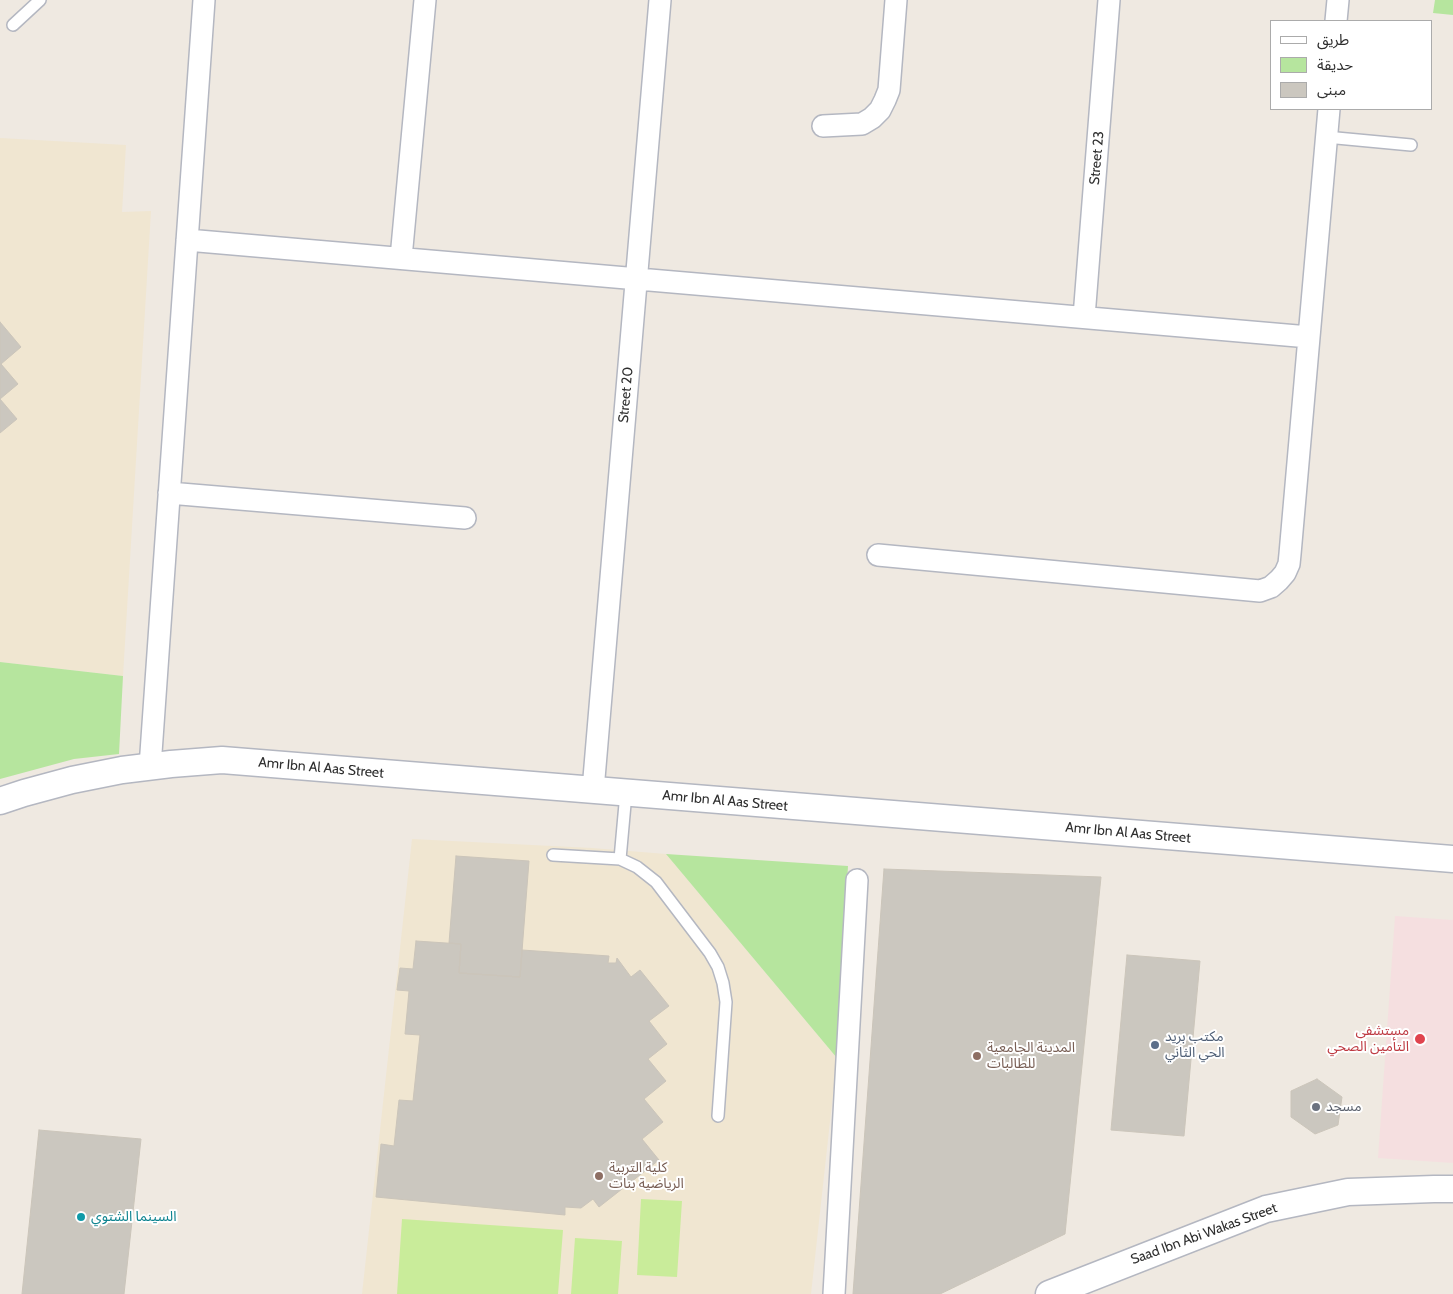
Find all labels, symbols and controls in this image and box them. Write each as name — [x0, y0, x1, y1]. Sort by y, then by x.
legend — [1270, 20, 1433, 110]
text: طريق — [1317, 31, 1349, 49]
text: حديقة — [1317, 56, 1353, 74]
text: مبنى — [1317, 81, 1346, 99]
street label: Street 23 — [1086, 130, 1108, 186]
street label: Street 20 — [615, 366, 637, 424]
street label: Amr Ibn Al Aas Street — [258, 754, 384, 782]
street label: Amr Ibn Al Aas Street — [662, 787, 788, 815]
street label: Amr Ibn Al Aas Street — [1065, 819, 1191, 847]
place label: مستشفى التأمين الصحي — [1327, 1023, 1409, 1056]
place label: مكتب بريد الحي الثاني — [1165, 1029, 1225, 1062]
marker: مستشفى التأمين الصحي — [1413, 1032, 1427, 1046]
marker: مكتب بريد الحي الثاني — [1149, 1039, 1161, 1051]
place label: المدينة الجامعية للطالبات — [987, 1040, 1075, 1072]
marker: المدينة الجامعية للطالبات — [971, 1050, 983, 1062]
place label: مسجد — [1326, 1099, 1362, 1115]
marker: مسجد — [1310, 1101, 1322, 1113]
place label: كلية التربية الرياضية بنات — [609, 1160, 684, 1192]
marker: كلية التربية الرياضية بنات — [593, 1170, 605, 1182]
street label: Saad Ibn Abi Wakas Street — [1129, 1200, 1279, 1268]
place label: السينما الشتوي — [91, 1209, 177, 1225]
marker: السينما الشتوي — [75, 1211, 87, 1223]

